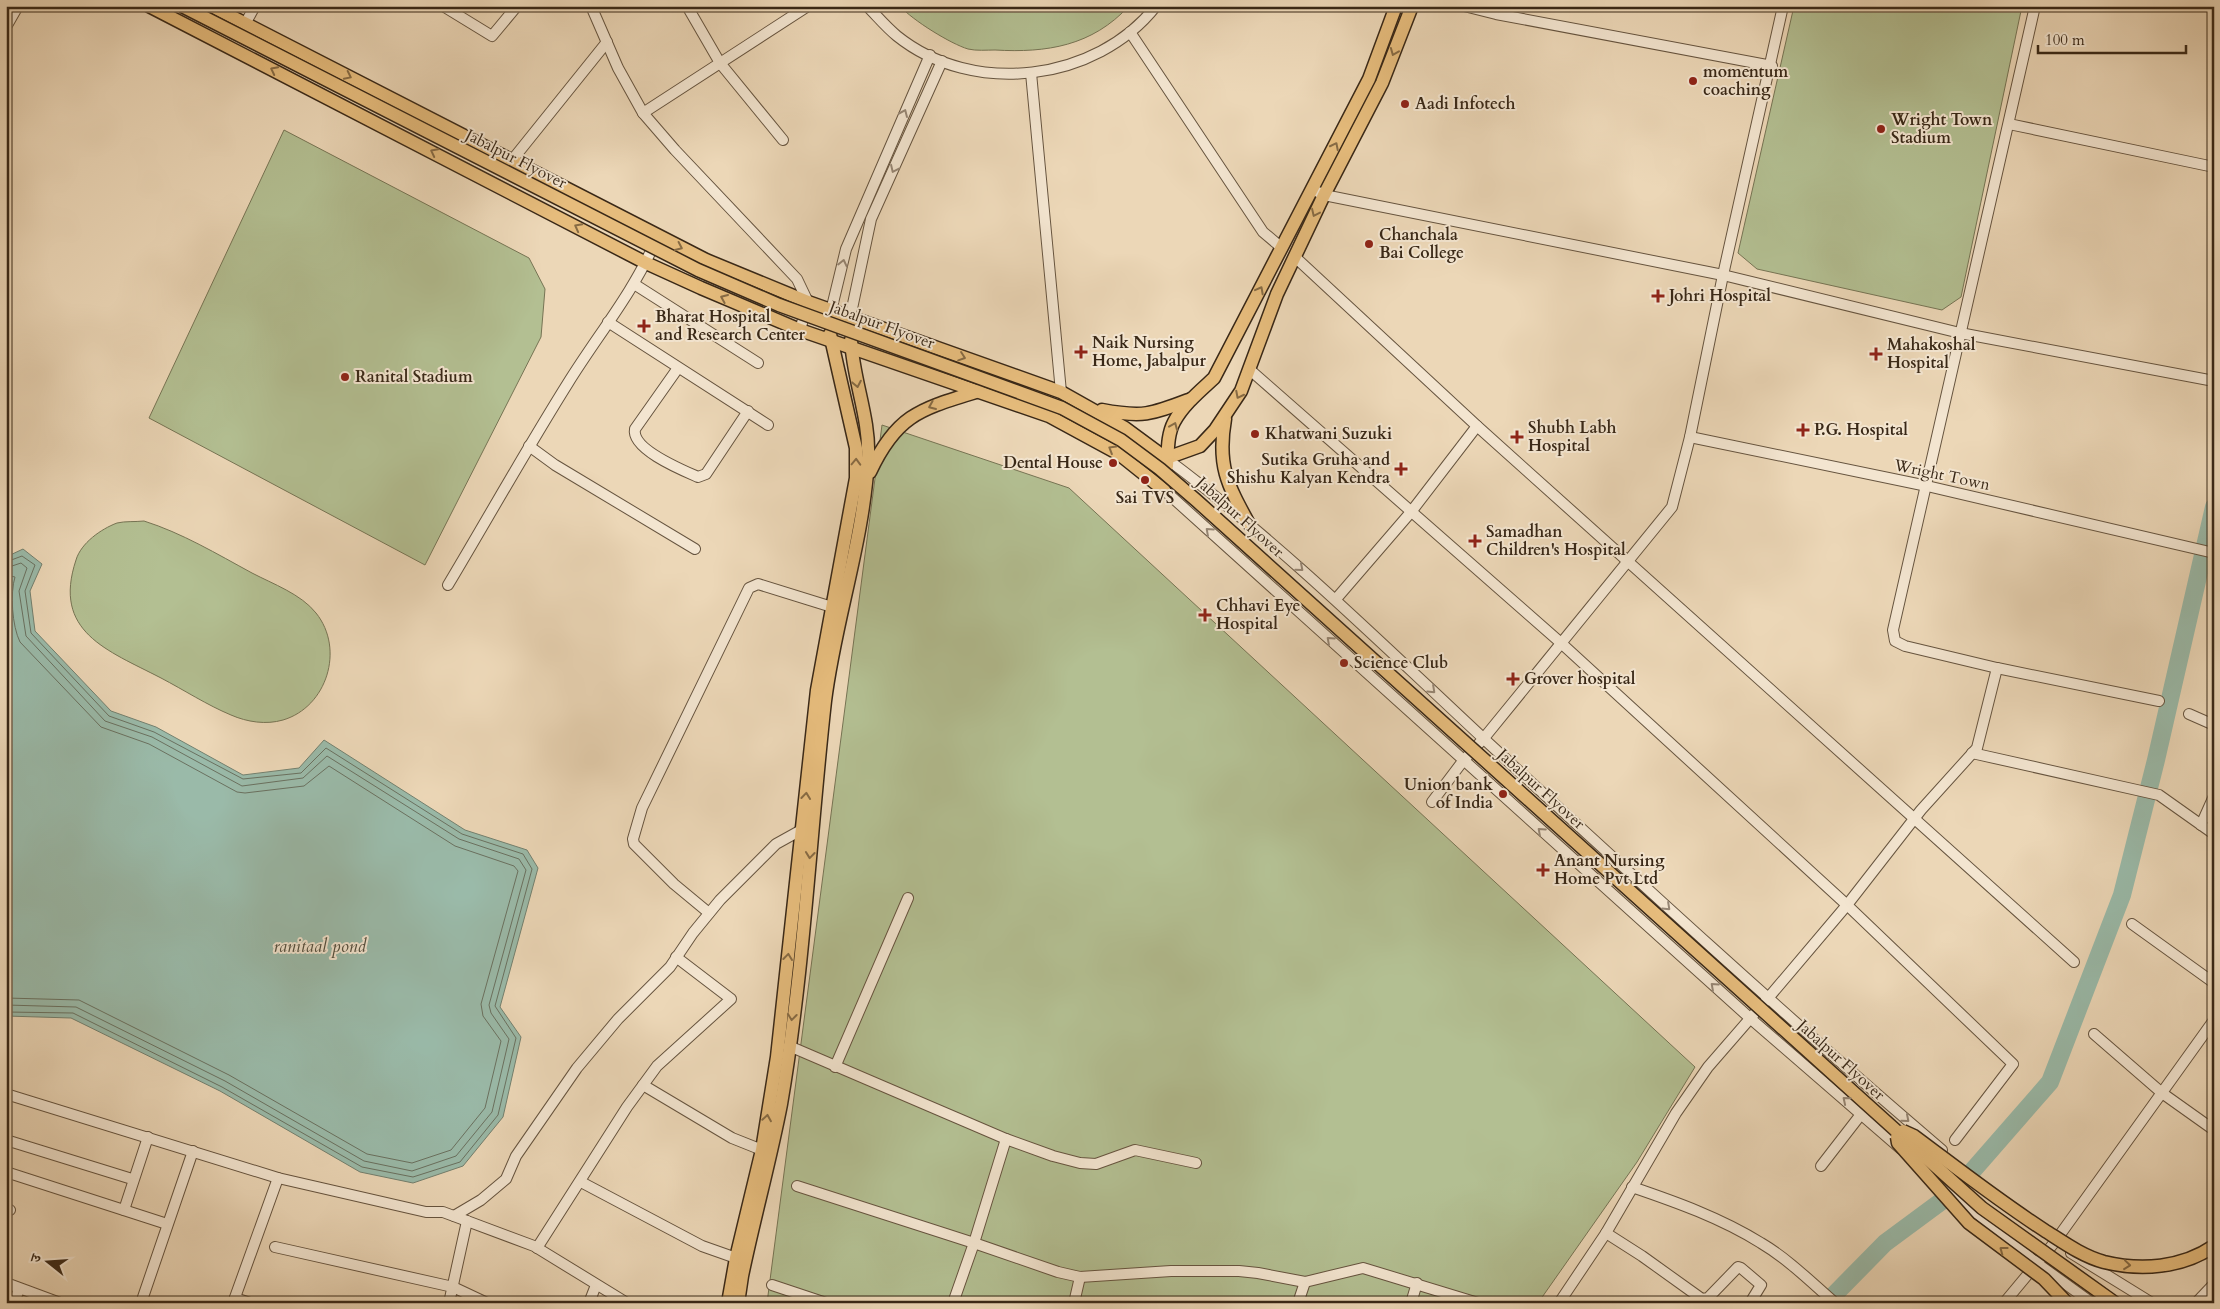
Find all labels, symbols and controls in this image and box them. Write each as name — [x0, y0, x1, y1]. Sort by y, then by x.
scale bar — [2038, 22, 2185, 54]
text: 100 m — [2045, 30, 2085, 50]
one-way arrow — [1390, 47, 1400, 55]
place label: momentum coaching — [1703, 61, 1789, 101]
one-way arrow — [270, 65, 279, 76]
one-way arrow — [343, 70, 352, 81]
marker: momentum coaching — [1687, 75, 1699, 87]
place label: Aadi Infotech — [1415, 93, 1516, 115]
marker: Aadi Infotech — [1399, 98, 1411, 110]
one-way arrow — [898, 109, 909, 118]
place label: Wright Town Stadium — [1890, 109, 1993, 149]
street label: Jabalpur Flyover — [460, 123, 571, 194]
marker: Wright Town Stadium — [1875, 123, 1887, 135]
one-way arrow — [1329, 142, 1339, 151]
one-way arrow — [431, 148, 440, 158]
one-way arrow — [890, 164, 900, 173]
one-way arrow — [1311, 208, 1322, 217]
one-way arrow — [574, 224, 583, 234]
place label: Chanchala Bai College — [1379, 224, 1464, 264]
marker: Chanchala Bai College — [1363, 238, 1375, 250]
one-way arrow — [674, 241, 683, 251]
one-way arrow — [837, 260, 847, 268]
place label: Johri Hospital — [1667, 285, 1771, 307]
one-way arrow — [1254, 286, 1264, 295]
marker: Johri Hospital — [1651, 289, 1665, 303]
one-way arrow — [720, 294, 729, 305]
street label: Jabalpur Flyover — [824, 295, 938, 354]
place label: Bharat Hospital and Research Center — [655, 306, 805, 346]
marker: Bharat Hospital and Research Center — [637, 319, 651, 333]
place label: Naik Nursing Home, Jabalpur — [1092, 332, 1207, 372]
place label: Mahakoshal Hospital — [1887, 334, 1976, 374]
marker: Naik Nursing Home, Jabalpur — [1074, 345, 1088, 359]
marker: Mahakoshal Hospital — [1869, 347, 1883, 361]
one-way arrow — [958, 351, 966, 361]
place label: Ranital Stadium — [355, 366, 473, 388]
marker: Ranital Stadium — [339, 371, 351, 383]
one-way arrow — [851, 379, 862, 388]
one-way arrow — [1235, 390, 1245, 399]
one-way arrow — [928, 400, 937, 411]
place label: Shubh Labh Hospital — [1528, 417, 1617, 457]
place label: P.G. Hospital — [1814, 419, 1908, 441]
one-way arrow — [1168, 422, 1178, 430]
place label: Khatwani Suzuki — [1265, 423, 1392, 445]
marker: P.G. Hospital — [1796, 423, 1810, 437]
marker: Khatwani Suzuki — [1249, 428, 1261, 440]
marker: Shubh Labh Hospital — [1510, 430, 1524, 444]
one-way arrow — [1108, 446, 1117, 456]
place label: Sutika Gruha and Shishu Kalyan Kendra — [1227, 449, 1390, 489]
place label: Dental House — [1003, 452, 1103, 474]
street label: Wright Town — [1891, 454, 1992, 496]
marker: Dental House — [1107, 457, 1119, 469]
one-way arrow — [851, 458, 861, 466]
marker: Sutika Gruha and Shishu Kalyan Kendra — [1394, 462, 1408, 476]
street label: Jabalpur Flyover — [1190, 470, 1289, 562]
marker: Sai TVS — [1139, 474, 1151, 486]
place label: Sai TVS — [1116, 487, 1174, 509]
place label: Samadhan Children's Hospital — [1486, 521, 1626, 561]
one-way arrow — [1206, 528, 1215, 537]
marker: Samadhan Children's Hospital — [1468, 534, 1482, 548]
one-way arrow — [1294, 562, 1303, 571]
place label: Chhavi Eye Hospital — [1216, 595, 1300, 635]
marker: Chhavi Eye Hospital — [1198, 608, 1212, 622]
one-way arrow — [1326, 637, 1335, 646]
place label: Science Club — [1354, 652, 1448, 674]
marker: Science Club — [1338, 657, 1350, 669]
place label: Grover hospital — [1524, 668, 1636, 690]
marker: Grover hospital — [1506, 672, 1520, 686]
one-way arrow — [1426, 684, 1435, 693]
street label: Jabalpur Flyover — [1491, 742, 1590, 834]
place label: Union bank of India — [1404, 774, 1493, 814]
marker: Union bank of India — [1497, 788, 1509, 800]
one-way arrow — [800, 791, 811, 799]
one-way arrow — [1538, 828, 1547, 837]
place label: Anant Nursing Home Pvt Ltd — [1554, 850, 1665, 890]
one-way arrow — [805, 852, 816, 860]
marker: Anant Nursing Home Pvt Ltd — [1536, 863, 1550, 877]
one-way arrow — [1661, 901, 1670, 910]
water label: ranitaal pond — [274, 934, 368, 959]
one-way arrow — [782, 953, 793, 961]
one-way arrow — [1711, 983, 1720, 992]
one-way arrow — [787, 1013, 798, 1021]
street label: Jabalpur Flyover — [1791, 1013, 1890, 1105]
one-way arrow — [1843, 1097, 1852, 1105]
one-way arrow — [761, 1114, 772, 1122]
one-way arrow — [1900, 1114, 1909, 1122]
north arrow — [22, 1236, 72, 1286]
one-way arrow — [2000, 1247, 2009, 1255]
text: उ — [26, 1251, 46, 1265]
one-way arrow — [2123, 1260, 2131, 1271]

